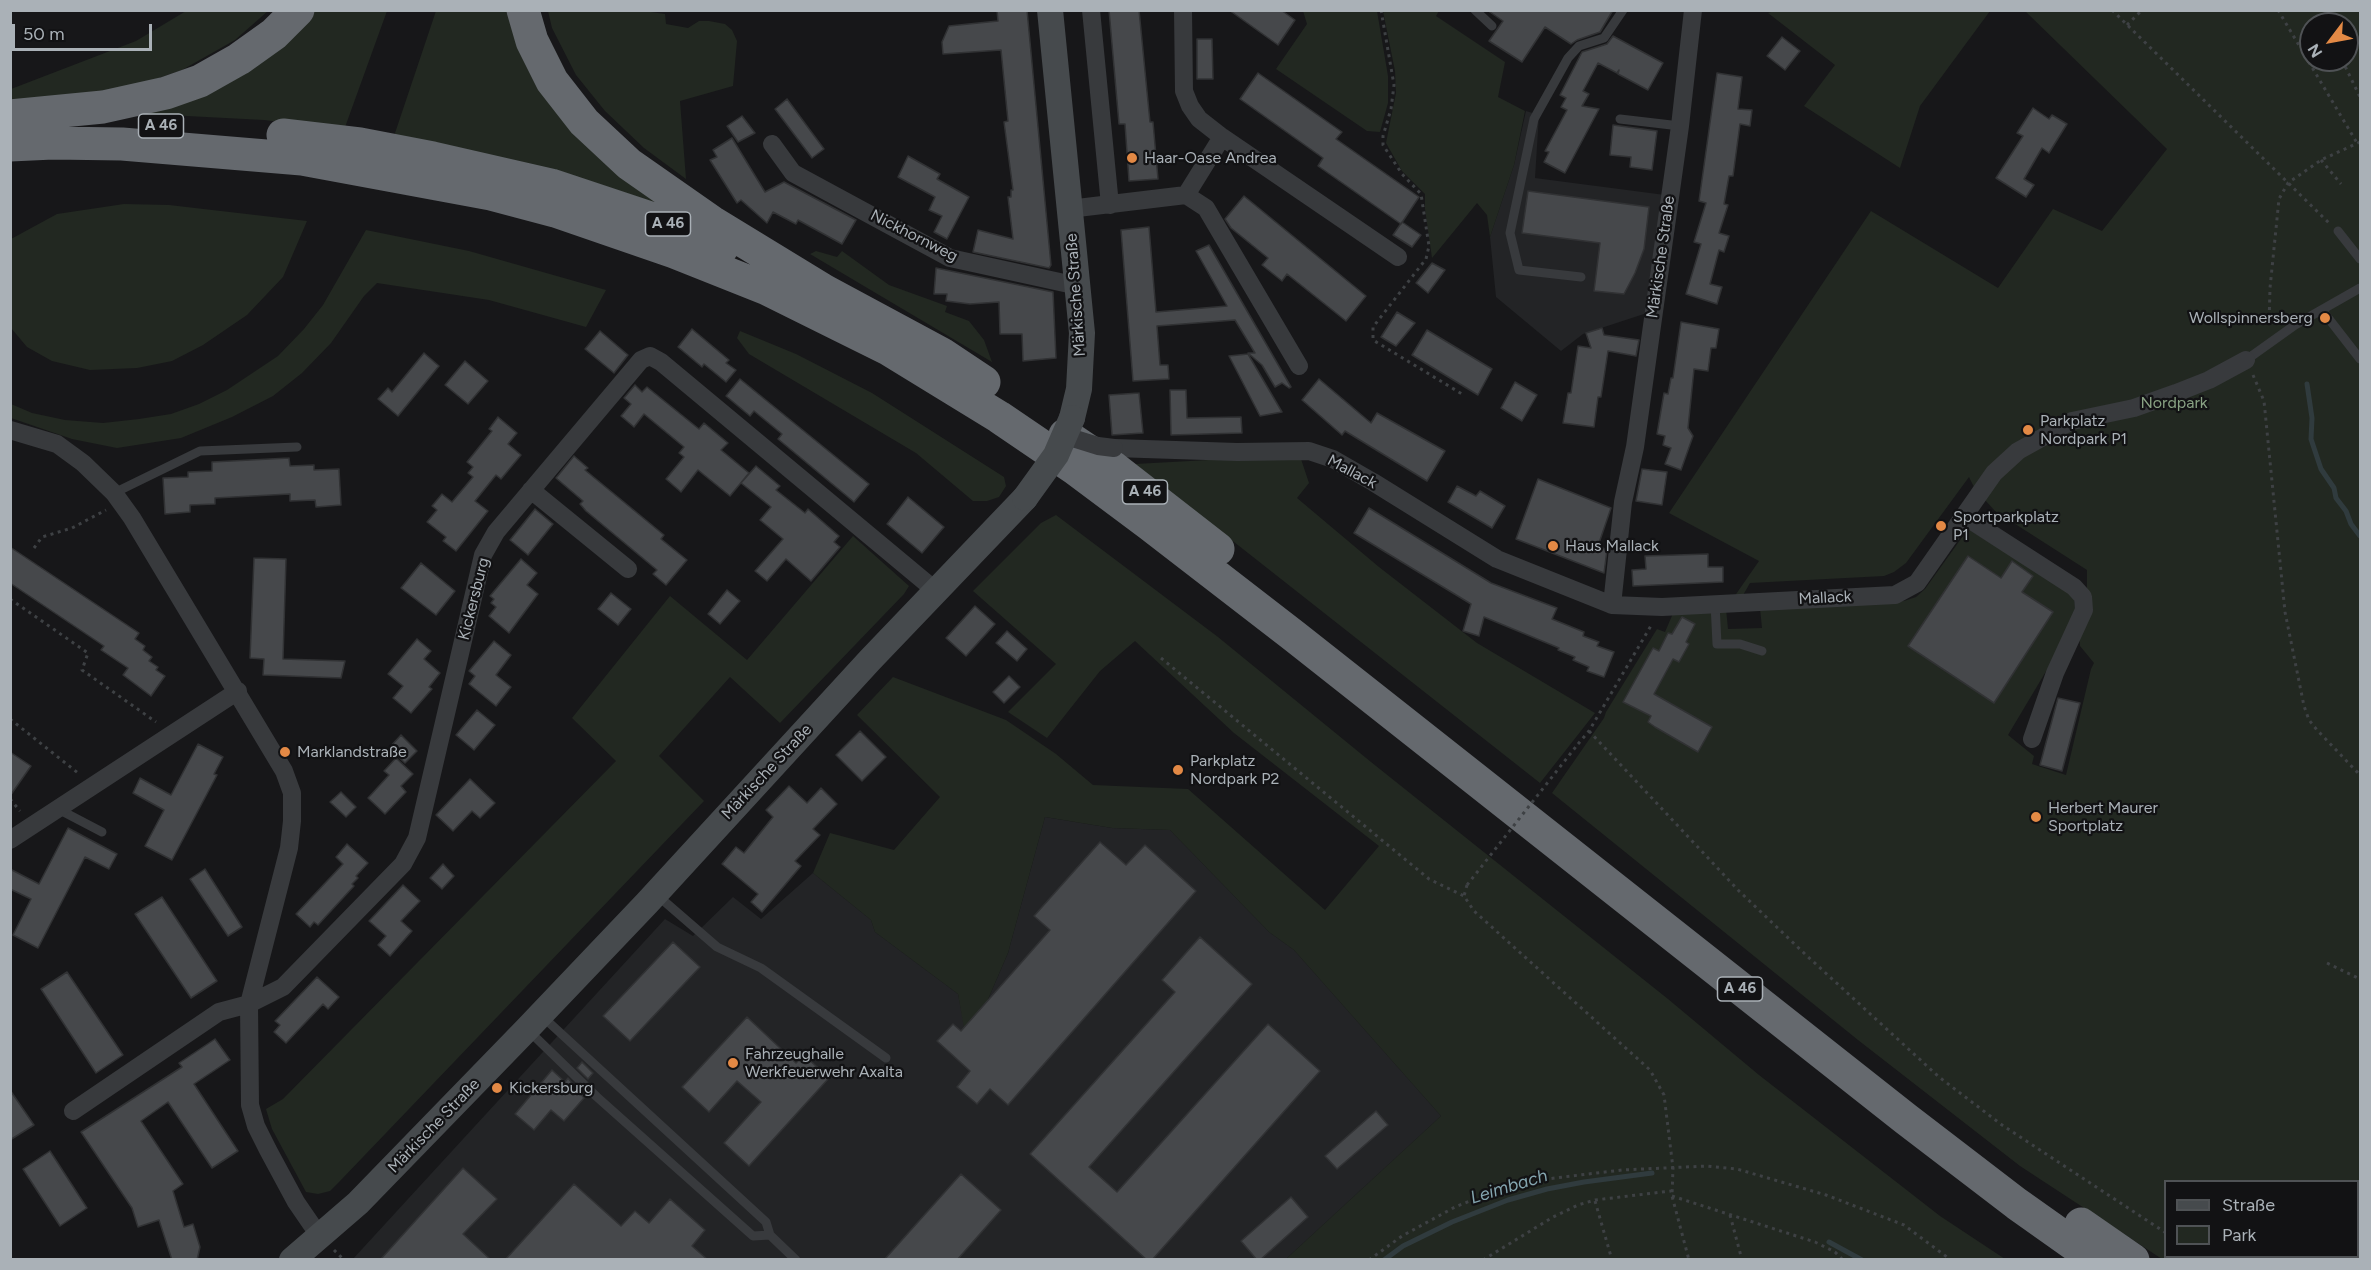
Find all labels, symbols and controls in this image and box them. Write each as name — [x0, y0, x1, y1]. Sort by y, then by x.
scale bar — [15, 12, 154, 50]
north arrow — [2299, 12, 2359, 72]
text: 50 m — [23, 23, 65, 45]
text: N — [2304, 40, 2326, 61]
road number: A 46 — [138, 114, 184, 138]
place label: Haar-Oase Andrea — [1144, 148, 1277, 168]
marker: Haar-Oase Andrea — [1125, 151, 1139, 165]
street label: Märkische Straße — [1643, 195, 1679, 319]
street label: Nickhornweg — [867, 206, 961, 266]
road number: A 46 — [646, 212, 690, 236]
street label: Märkische Straße — [1062, 233, 1090, 357]
place label: Wollspinnersberg — [2189, 308, 2313, 328]
marker: Wollspinnersberg — [2318, 311, 2332, 325]
park label: Nordpark — [2140, 393, 2208, 413]
place label: Parkplatz Nordpark P1 — [2040, 411, 2127, 449]
marker: Parkplatz Nordpark P1 — [2021, 423, 2035, 437]
street label: Mallack — [1324, 451, 1380, 493]
road number: A 46 — [1122, 480, 1168, 504]
place label: Sportparkplatz P1 — [1953, 507, 2059, 545]
marker: Sportparkplatz P1 — [1934, 519, 1948, 533]
place label: Haus Mallack — [1565, 536, 1659, 556]
marker: Haus Mallack — [1546, 539, 1560, 553]
street label: Kickersburg — [454, 556, 494, 642]
street label: Mallack — [1798, 587, 1852, 609]
street label: Märkische Straße — [718, 720, 816, 824]
place label: Marklandstraße — [297, 742, 407, 762]
marker: Marklandstraße — [278, 745, 292, 759]
place label: Parkplatz Nordpark P2 — [1190, 751, 1279, 789]
marker: Parkplatz Nordpark P2 — [1171, 763, 1185, 777]
place label: Herbert Maurer Sportplatz — [2048, 798, 2158, 836]
marker: Herbert Maurer Sportplatz — [2029, 810, 2043, 824]
road number: A 46 — [1718, 977, 1762, 1001]
place label: Fahrzeughalle Werkfeuerwehr Axalta — [745, 1044, 903, 1082]
marker: Fahrzeughalle Werkfeuerwehr Axalta — [726, 1056, 740, 1070]
street label: Märkische Straße — [384, 1075, 484, 1177]
place label: Kickersburg — [509, 1078, 593, 1098]
marker: Kickersburg — [490, 1081, 504, 1095]
water label: Leimbach — [1468, 1165, 1550, 1209]
legend — [2164, 1180, 2359, 1258]
text: Straße — [2222, 1194, 2275, 1216]
text: Park — [2222, 1224, 2256, 1246]

